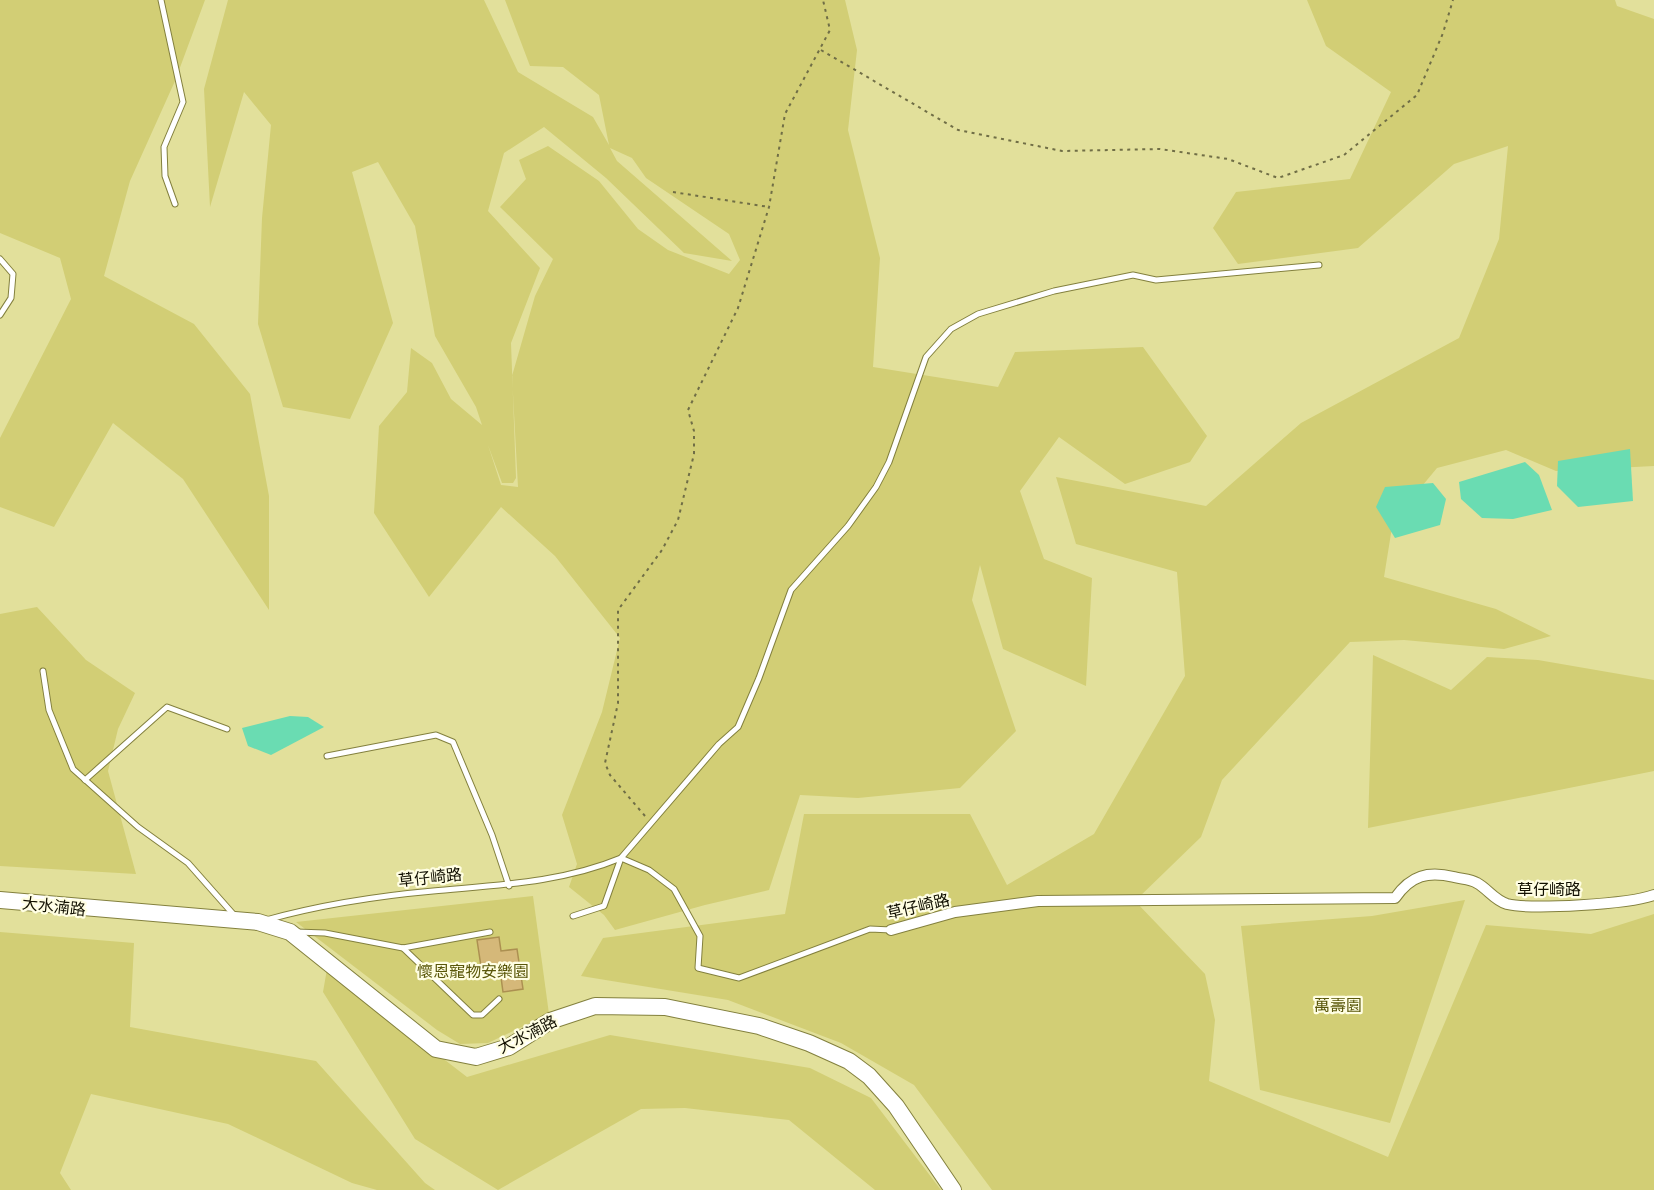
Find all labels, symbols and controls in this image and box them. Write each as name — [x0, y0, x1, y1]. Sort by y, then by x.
street label: 草仔崎路 — [397, 865, 463, 890]
street label: 草仔崎路 — [1517, 880, 1581, 899]
street label: 草仔崎路 — [885, 890, 951, 923]
street label: 大水湳路 — [21, 894, 87, 919]
park label: 懷恩寵物安樂園 — [417, 962, 529, 981]
park label: 萬壽園 — [1314, 996, 1362, 1015]
street label: 大水湳路 — [494, 1011, 560, 1057]

